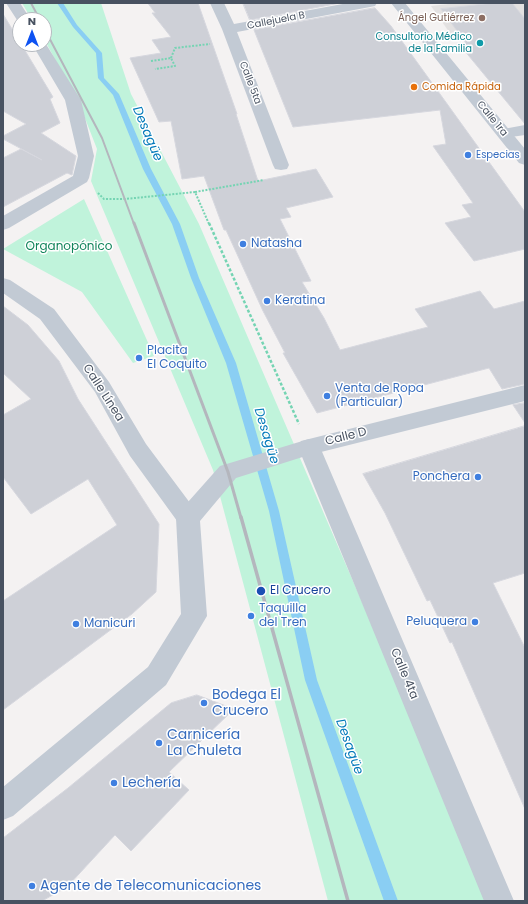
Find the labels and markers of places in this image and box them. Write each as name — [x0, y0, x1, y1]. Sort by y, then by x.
place label: Ángel Gutiérrez — [398, 12, 474, 24]
marker: Ángel Gutiérrez — [477, 13, 487, 23]
place label: Consultorio Médico de la Familia — [376, 31, 472, 54]
marker: Consultorio Médico de la Familia — [475, 38, 485, 48]
place label: Comida Rápida — [422, 81, 501, 93]
marker: Comida Rápida — [409, 82, 419, 92]
place label: Especias — [476, 149, 520, 161]
marker: Especias — [463, 150, 473, 160]
place label: Natasha — [251, 237, 302, 251]
marker: Natasha — [238, 239, 248, 249]
place label: Keratina — [275, 294, 325, 308]
marker: Keratina — [262, 296, 272, 306]
place label: Placita El Coquito — [147, 344, 207, 372]
marker: Placita El Coquito — [134, 353, 144, 363]
place label: Venta de Ropa (Particular) — [335, 382, 424, 410]
marker: Venta de Ropa (Particular) — [322, 391, 332, 401]
place label: Ponchera — [413, 470, 470, 484]
marker: Ponchera — [473, 472, 483, 482]
place label: El Crucero — [270, 584, 331, 598]
marker: El Crucero — [255, 585, 267, 597]
place label: Taquilla del Tren — [259, 602, 307, 630]
marker: Taquilla del Tren — [246, 611, 256, 621]
place label: Peluquera — [406, 615, 467, 629]
place label: Manicuri — [84, 617, 135, 631]
marker: Peluquera — [470, 617, 480, 627]
marker: Manicuri — [71, 619, 81, 629]
place label: Bodega El Crucero — [212, 687, 281, 720]
marker: Bodega El Crucero — [199, 698, 209, 708]
place label: Carnicería La Chuleta — [167, 727, 242, 760]
marker: Carnicería La Chuleta — [154, 738, 164, 748]
place label: Lechería — [122, 775, 181, 791]
marker: Lechería — [109, 778, 119, 788]
place label: Agente de Telecomunicaciones — [40, 878, 261, 894]
marker: Agente de Telecomunicaciones — [27, 881, 37, 891]

